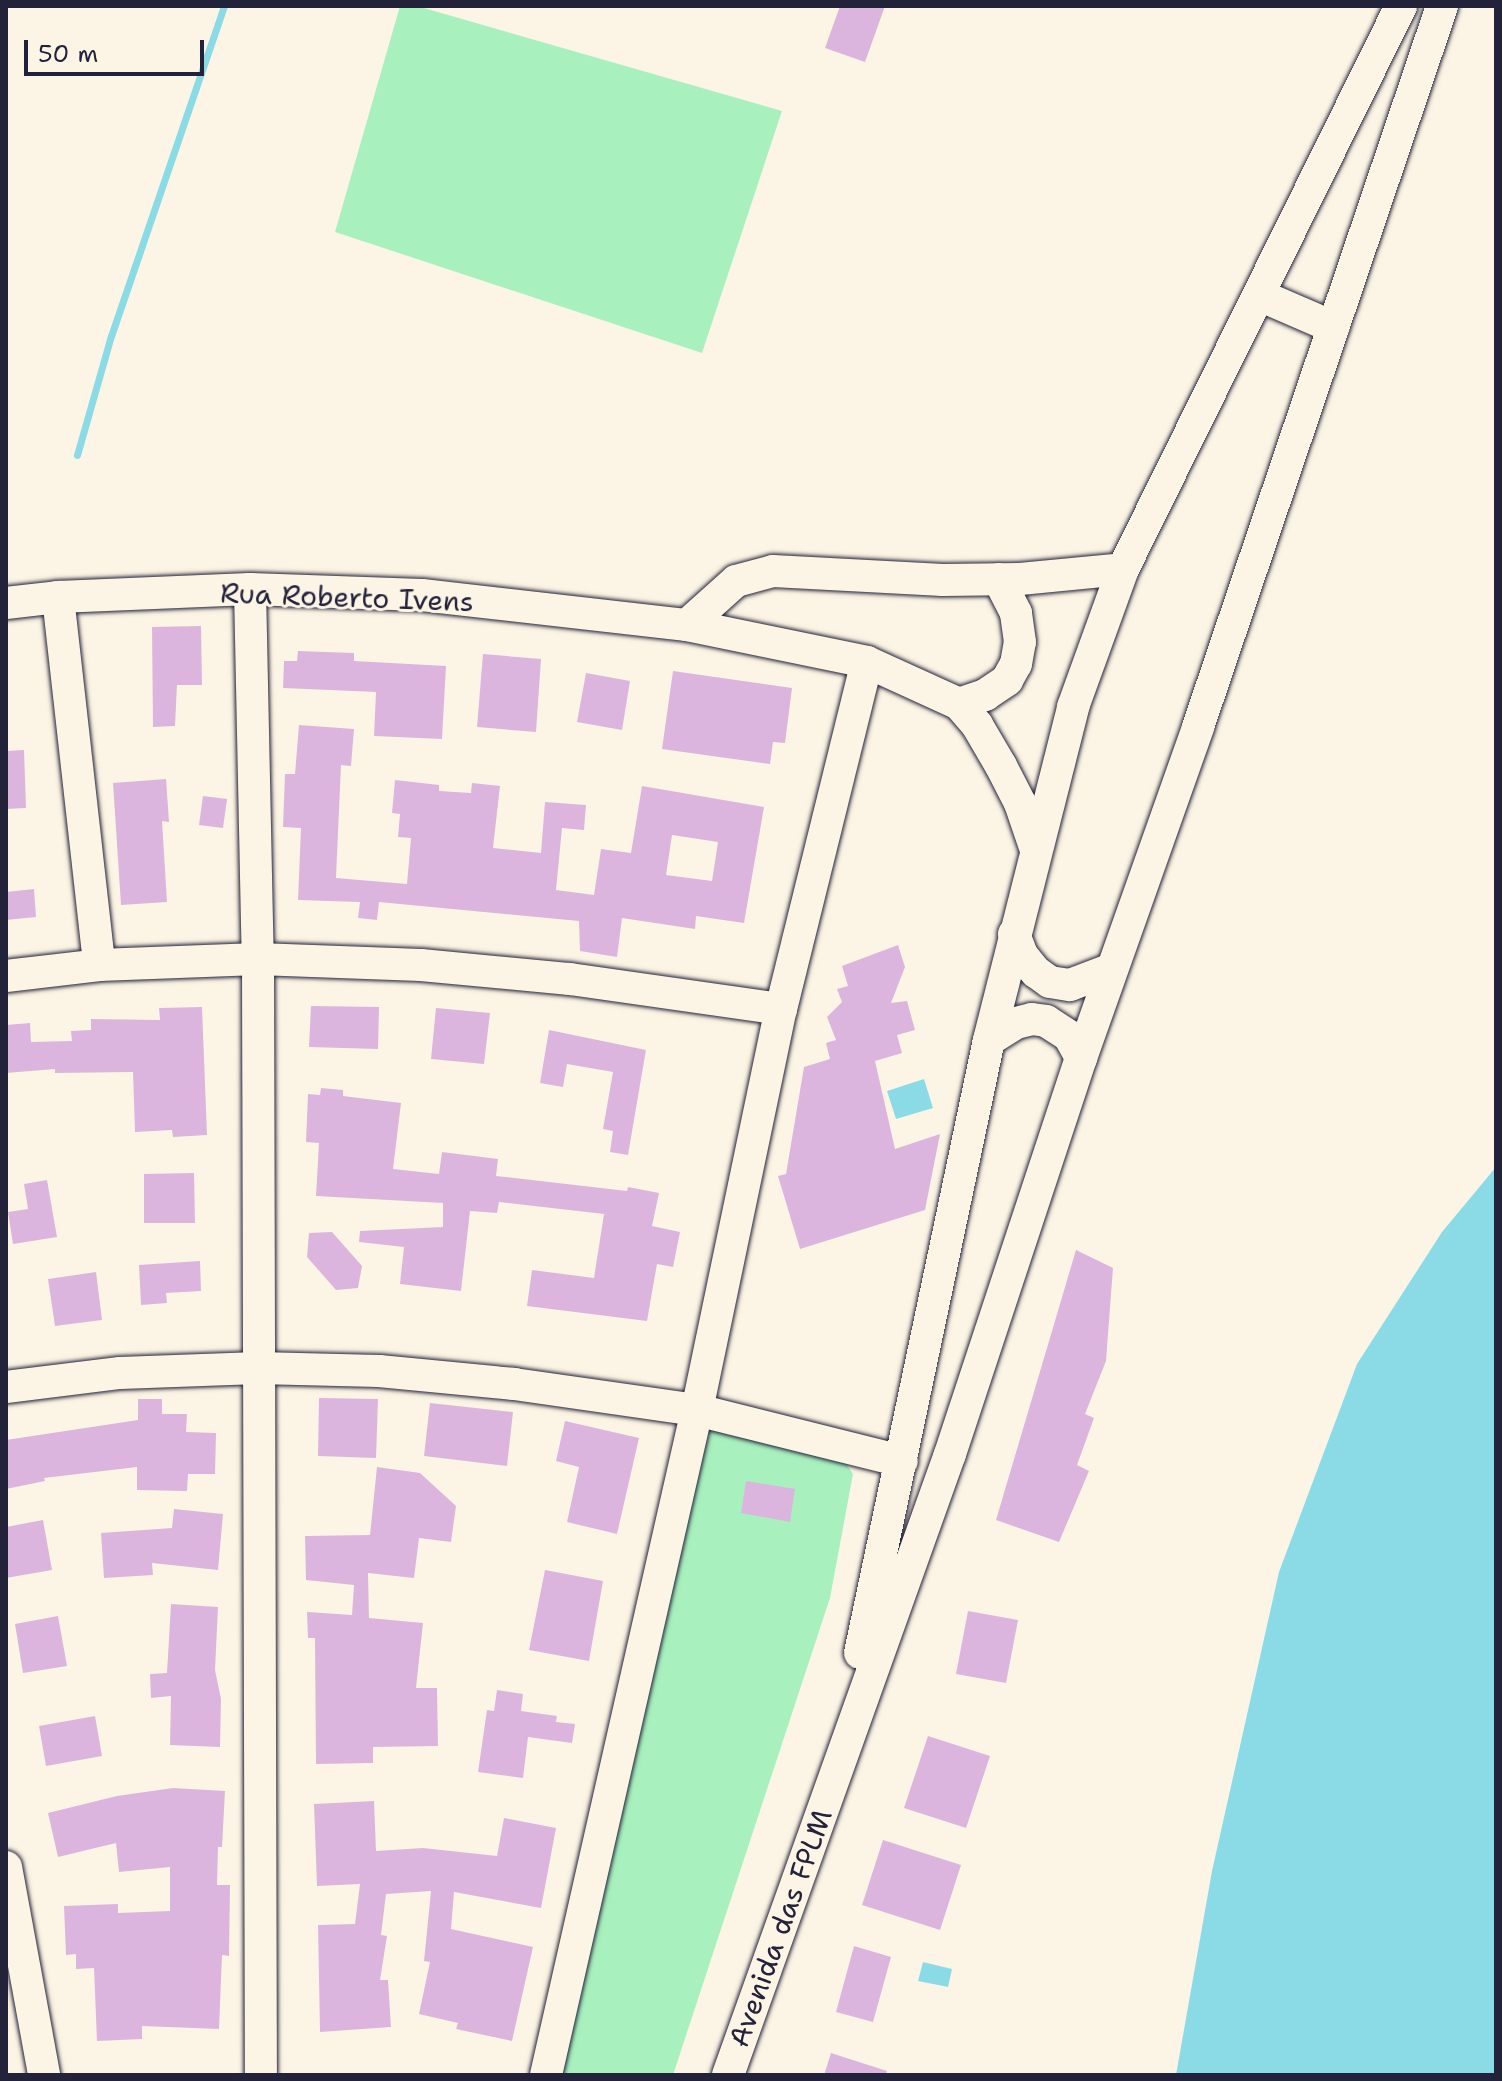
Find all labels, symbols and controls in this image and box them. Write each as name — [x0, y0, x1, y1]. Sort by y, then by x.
scale bar — [28, 24, 208, 74]
text: 50 m — [38, 38, 98, 70]
street label: Rua Roberto Ivens — [220, 576, 474, 618]
street label: Avenida das FPLM — [721, 1805, 839, 2051]

